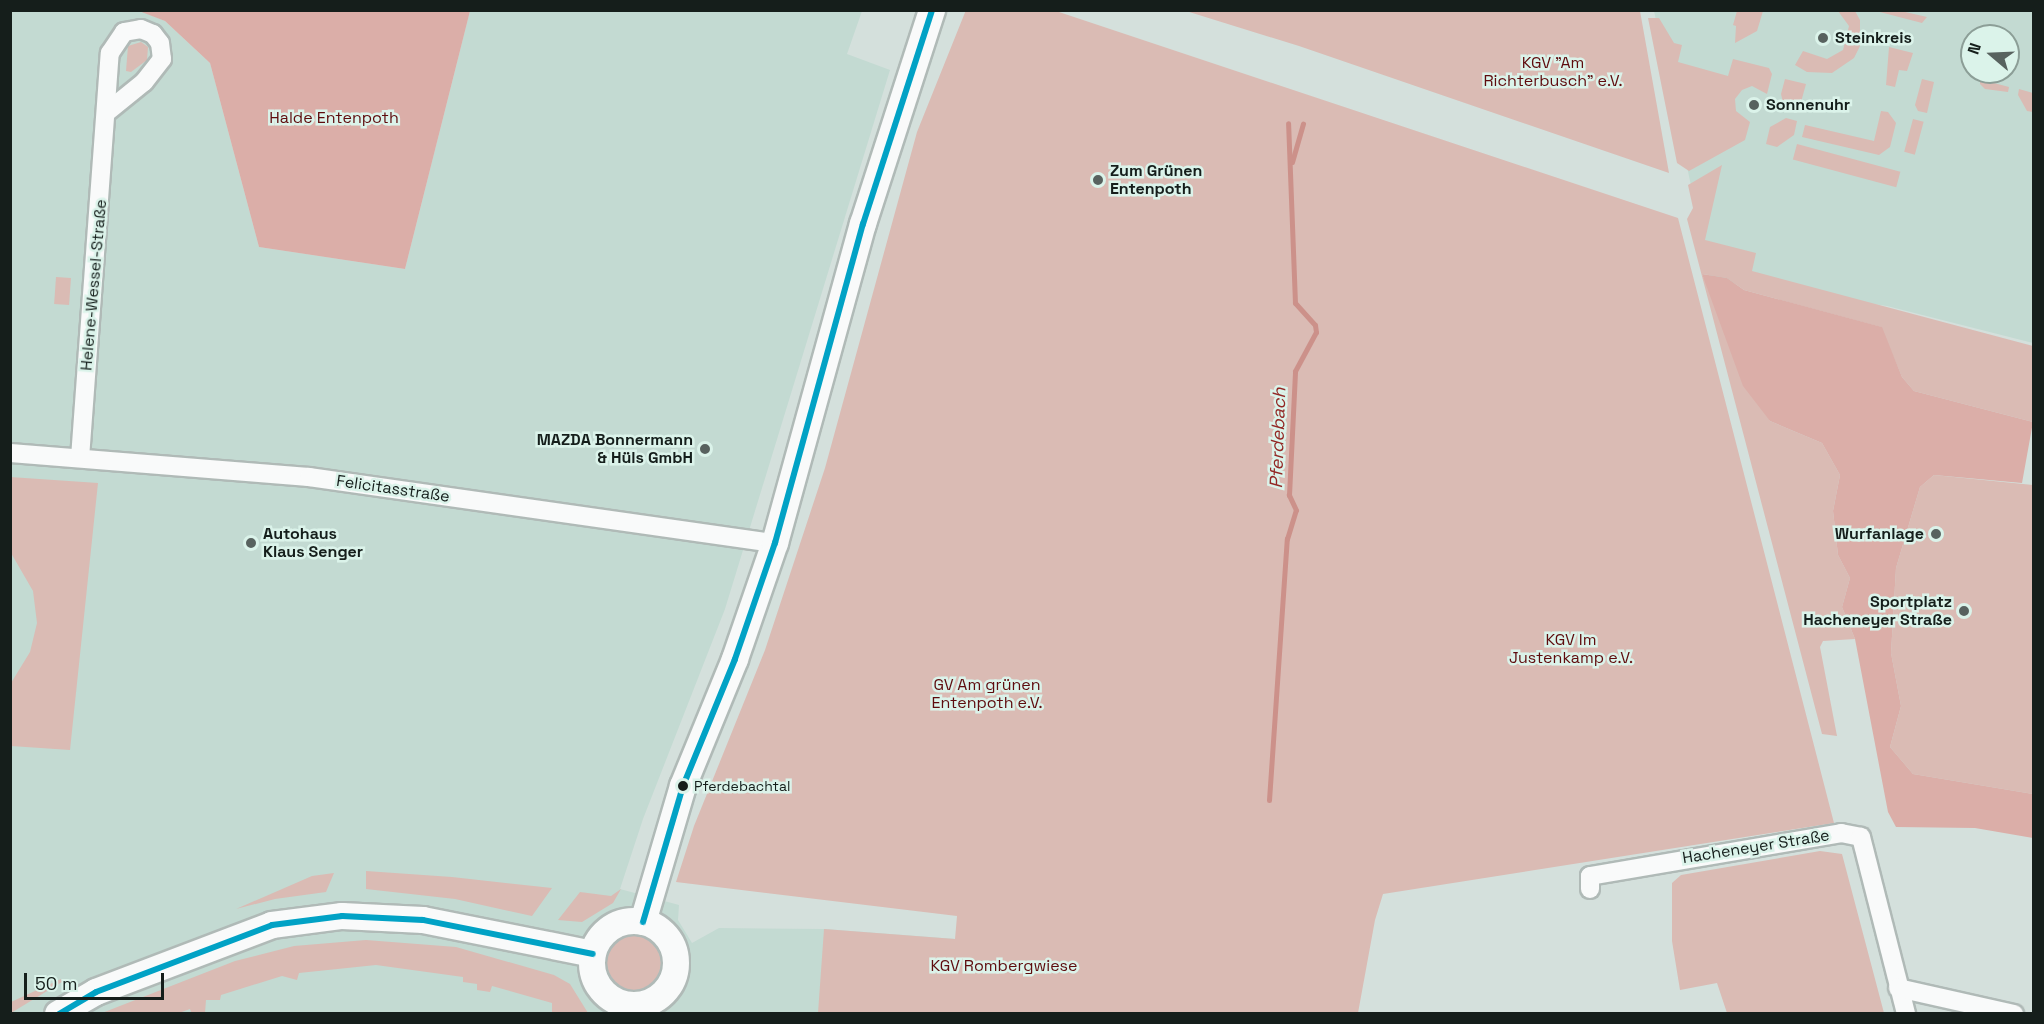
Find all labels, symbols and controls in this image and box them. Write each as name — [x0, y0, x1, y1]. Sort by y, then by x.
north arrow — [1960, 24, 2020, 84]
place label: Steinkreis — [1835, 28, 1912, 48]
marker: Steinkreis — [1816, 31, 1830, 45]
text: N — [1963, 40, 1986, 57]
park label: KGV "Am Richterbusch" e.V. — [1484, 53, 1622, 91]
place label: Sonnenuhr — [1766, 95, 1850, 115]
marker: Sonnenuhr — [1747, 98, 1761, 112]
park label: Halde Entenpoth — [269, 108, 399, 128]
place label: Zum Grünen Entenpoth — [1110, 161, 1202, 199]
marker: Zum Grünen Entenpoth — [1091, 173, 1105, 187]
street label: Helene-Wessel-Straße — [77, 198, 111, 372]
water label: Pferdebach — [1265, 387, 1291, 489]
place label: MAZDA Bonnermann & Hüls GmbH — [536, 430, 693, 468]
marker: MAZDA Bonnermann & Hüls GmbH — [698, 442, 712, 456]
street label: Felicitasstraße — [335, 472, 451, 506]
place label: Autohaus Klaus Senger — [263, 524, 363, 562]
place label: Wurfanlage — [1835, 524, 1924, 544]
marker: Wurfanlage — [1929, 527, 1943, 541]
marker: Autohaus Klaus Senger — [244, 536, 258, 550]
place label: Sportplatz Hacheneyer Straße — [1803, 592, 1952, 630]
marker: Sportplatz Hacheneyer Straße — [1957, 604, 1971, 618]
park label: KGV Im Justenkamp e.V. — [1509, 630, 1633, 668]
park label: GV Am grünen Entenpoth e.V. — [932, 675, 1042, 713]
place label: Pferdebachtal — [694, 778, 790, 794]
marker: Pferdebachtal — [677, 780, 689, 792]
street label: Hacheneyer Straße — [1681, 826, 1831, 868]
park label: KGV Rombergwiese — [930, 956, 1078, 976]
scale bar — [27, 961, 166, 999]
text: 50 m — [35, 972, 77, 995]

